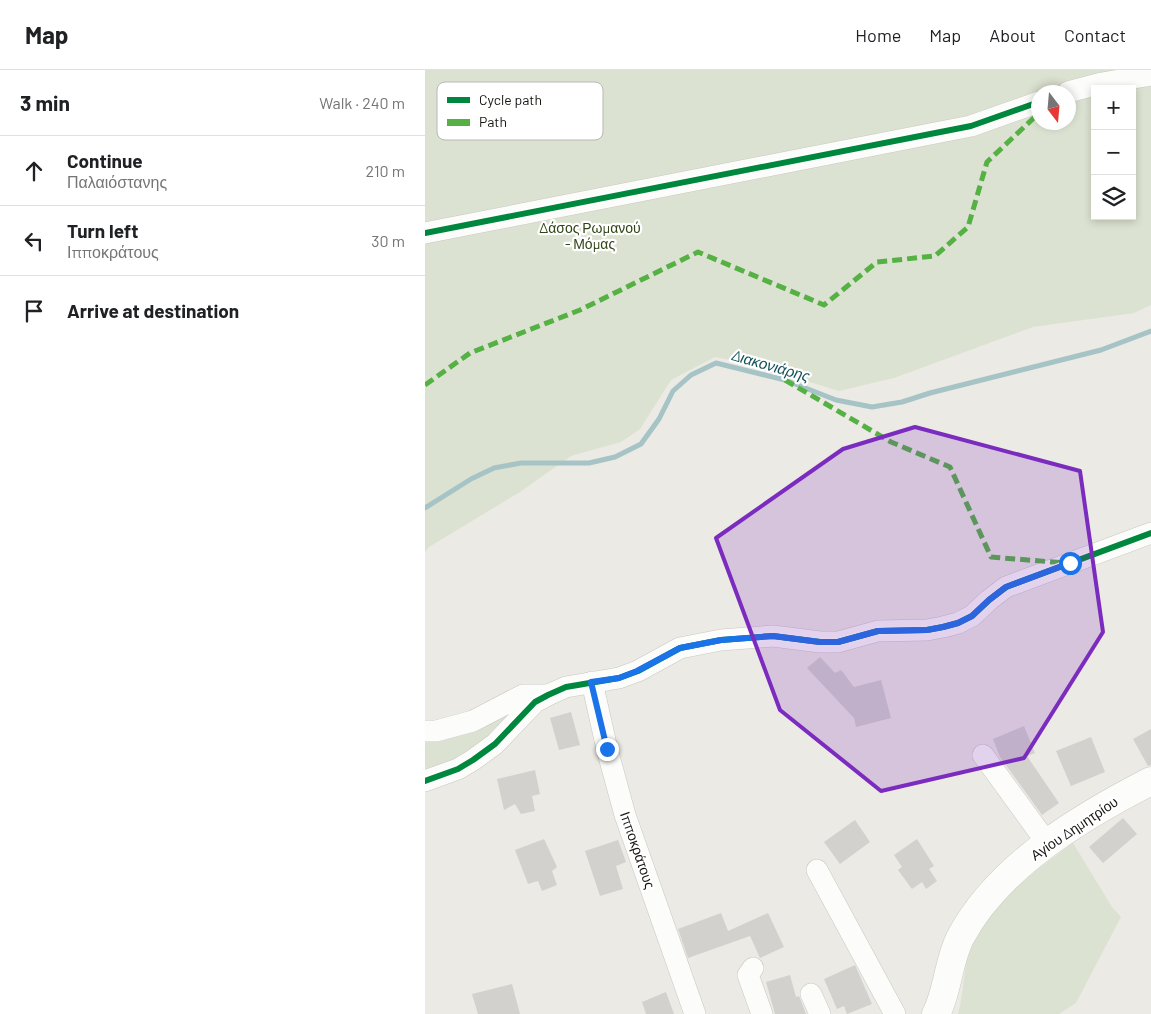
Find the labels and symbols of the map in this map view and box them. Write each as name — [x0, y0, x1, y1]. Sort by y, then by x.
legend — [437, 82, 603, 140]
north arrow — [1031, 85, 1076, 130]
text: Cycle path — [479, 91, 542, 108]
text: Path — [479, 113, 507, 130]
park label: Δάσος Ρωμανού - Μόμας — [539, 219, 641, 252]
water label: Διακονιάρης — [730, 345, 813, 385]
route start — [1059, 552, 1082, 575]
route end — [596, 738, 619, 761]
street label: Αγίου Δημητρίου — [1027, 793, 1121, 863]
street label: Ιπποκράτους — [617, 809, 659, 891]

